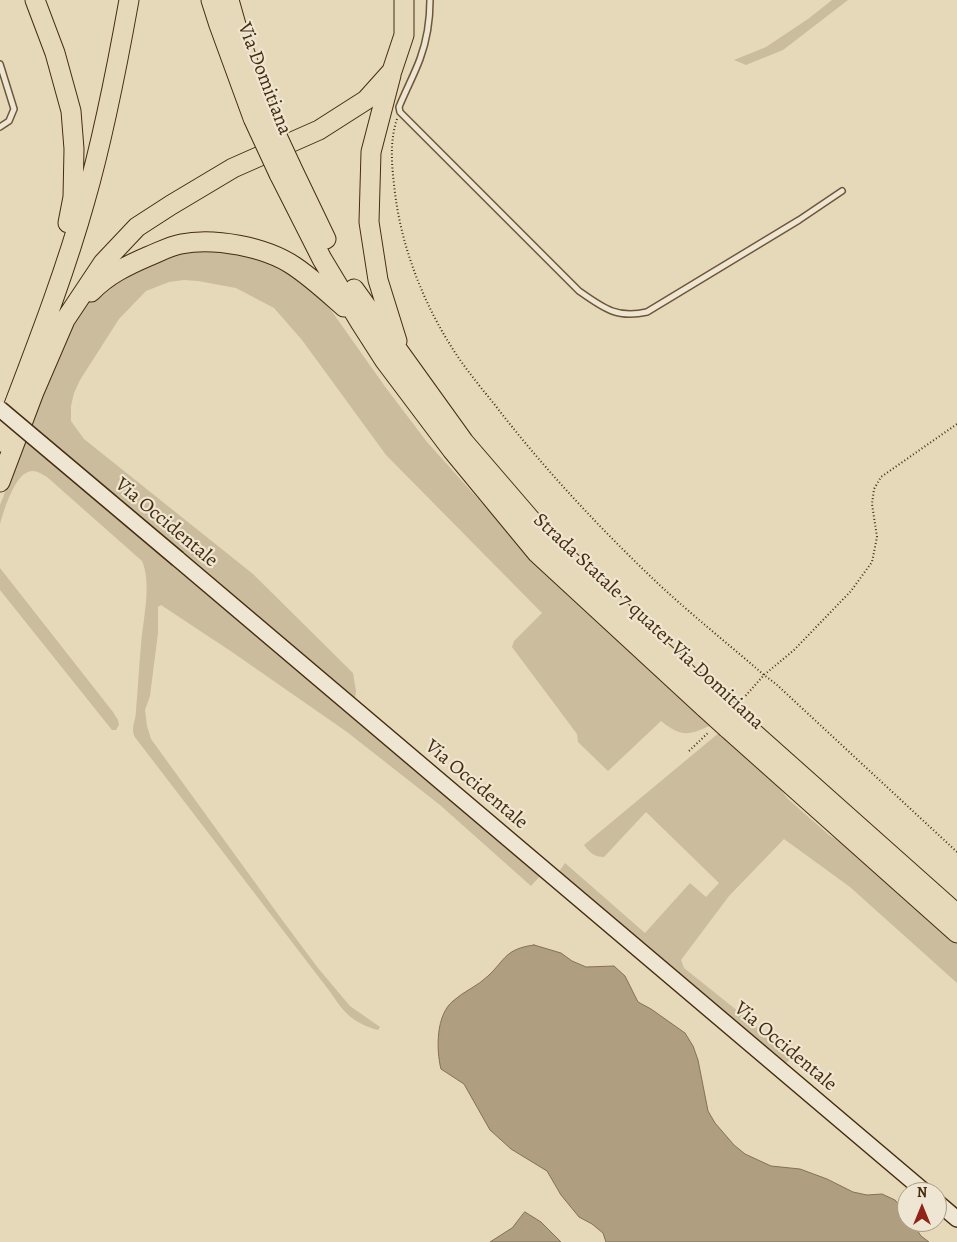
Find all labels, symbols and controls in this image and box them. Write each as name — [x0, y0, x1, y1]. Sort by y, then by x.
street label: Via Domitiana — [232, 19, 296, 139]
street label: Via Occidentale — [110, 473, 222, 573]
street label: Strada Statale 7 quater Via Domitiana — [528, 509, 768, 735]
street label: Via Occidentale — [420, 735, 532, 835]
street label: Via Occidentale — [729, 997, 841, 1097]
north arrow — [897, 1182, 947, 1232]
text: N — [917, 1183, 927, 1202]

